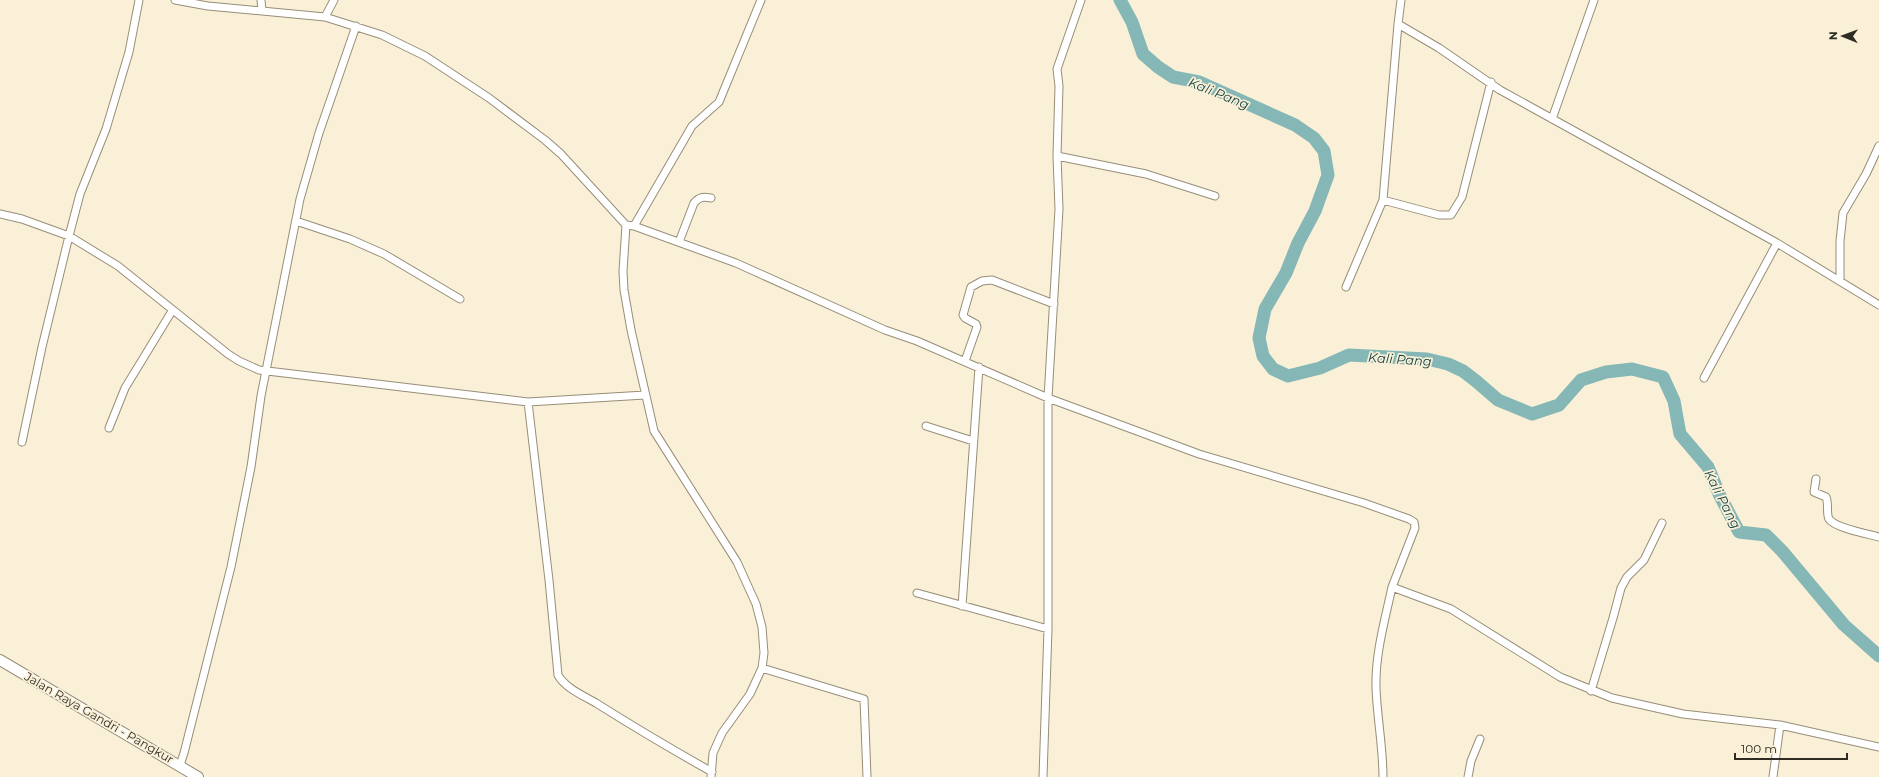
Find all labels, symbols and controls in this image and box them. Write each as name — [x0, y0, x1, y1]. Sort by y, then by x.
north arrow — [1823, 16, 1863, 56]
text: N — [1826, 31, 1840, 40]
water label: Kali Pang — [1186, 74, 1252, 112]
water label: Kali Pang — [1368, 349, 1432, 369]
water label: Kali Pang — [1701, 467, 1745, 531]
street label: Jalan Raya Gandri - Pangkur — [21, 668, 177, 767]
scale bar — [1735, 735, 1847, 761]
text: 100 m — [1741, 741, 1777, 756]

